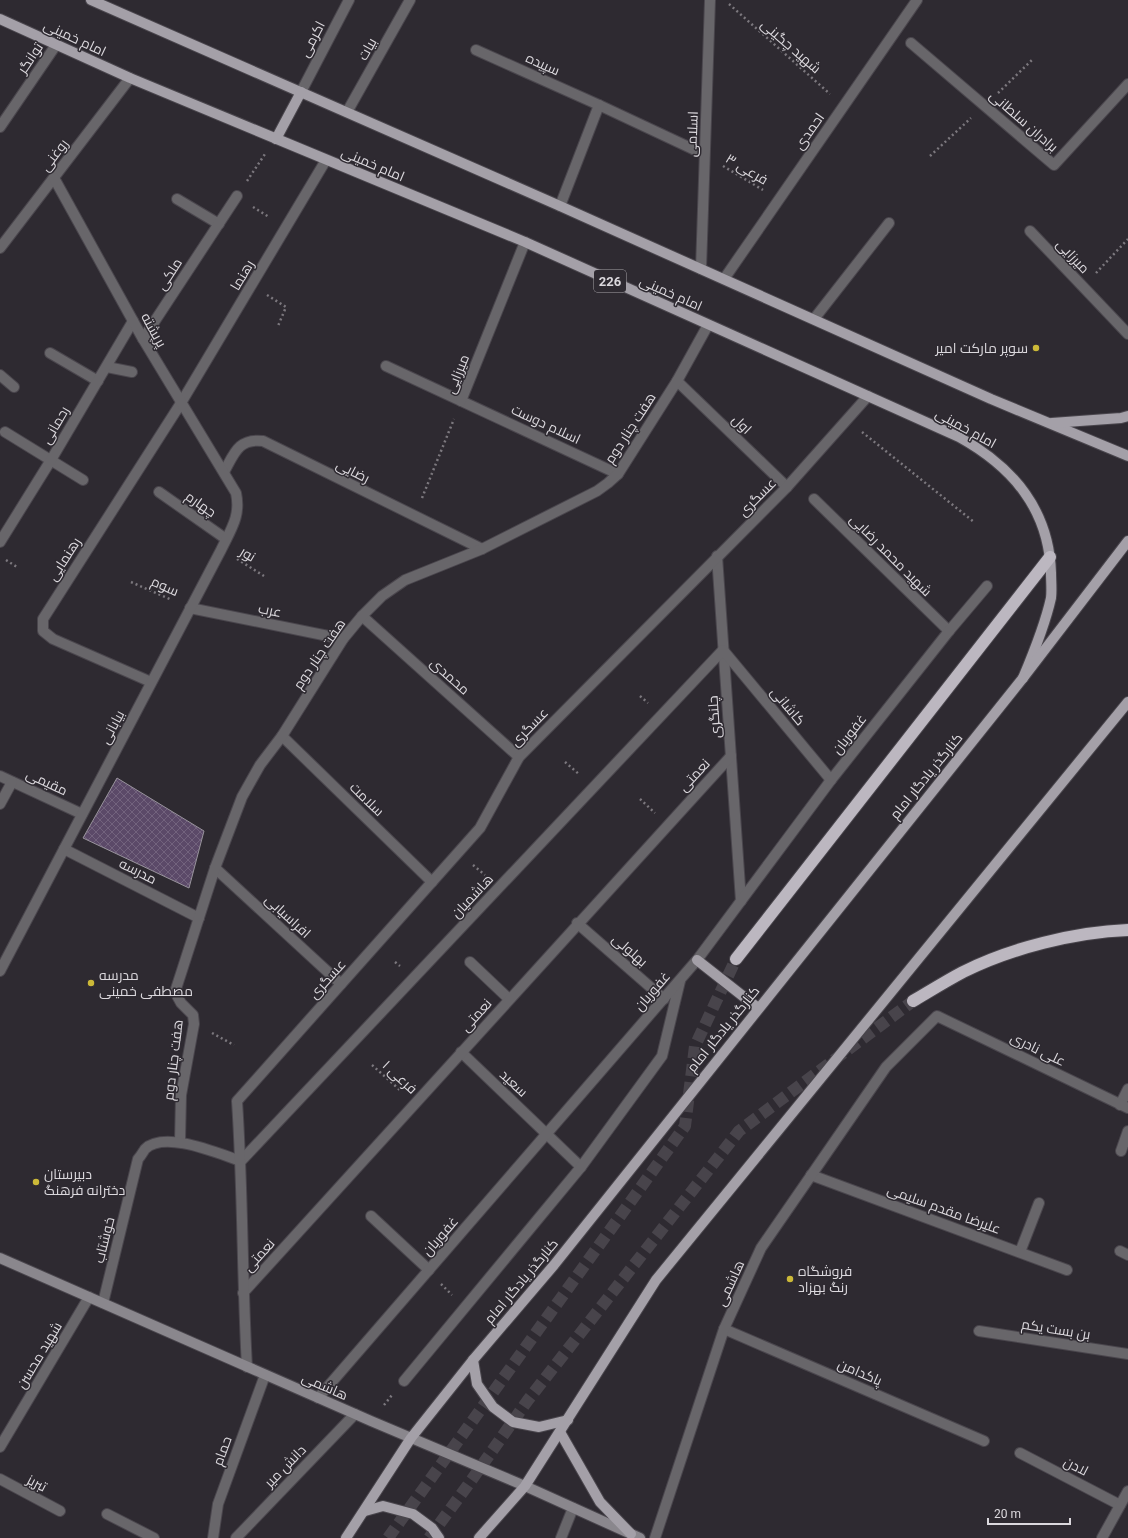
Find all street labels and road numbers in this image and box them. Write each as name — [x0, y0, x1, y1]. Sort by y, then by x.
street label: شهید چگینی — [756, 16, 824, 78]
street label: امام خمینی — [40, 17, 109, 61]
street label: اکرمی — [296, 18, 328, 60]
street label: بیات — [354, 35, 380, 63]
street label: توانگر — [13, 39, 46, 77]
street label: سپیده — [523, 49, 562, 80]
street label: برادران سلطانی — [987, 87, 1061, 155]
street label: احمدی — [791, 110, 827, 152]
street label: اسلامی — [683, 111, 701, 157]
street label: روغنی — [37, 136, 71, 174]
street label: امام خمینی — [338, 144, 407, 186]
street label: فرعی ۳ — [723, 150, 771, 188]
street label: میرزایی — [1053, 236, 1093, 276]
street label: ملکی — [153, 255, 185, 293]
street label: رهنما — [227, 257, 257, 293]
road number: 226 — [594, 270, 626, 292]
street label: امام خمینی — [636, 272, 705, 316]
street label: پرپشته — [136, 310, 170, 351]
street label: میرزایی — [442, 352, 472, 396]
street label: هفت چنار دوم — [601, 390, 661, 468]
street label: اسلام دوست — [508, 401, 583, 449]
street label: رحمانی — [38, 403, 72, 447]
street label: امام خمینی — [932, 405, 999, 453]
street label: اول — [728, 411, 755, 438]
street label: رضایی — [334, 456, 372, 486]
street label: عسگری — [735, 475, 779, 519]
street label: چهارم — [182, 488, 219, 522]
street label: شهید محمد رضایی — [847, 511, 935, 599]
street label: رهنمایی — [44, 534, 84, 584]
street label: نور — [236, 543, 259, 565]
street label: سوم — [148, 573, 181, 601]
street label: عرب — [257, 600, 283, 620]
street label: هفت چنار دوم — [290, 616, 350, 693]
street label: محمدی — [427, 654, 473, 698]
street label: کاشانی — [768, 684, 808, 728]
street label: چلنگری — [705, 695, 725, 739]
street label: عسگری — [507, 705, 551, 749]
street label: بیابانی — [96, 707, 128, 747]
street label: غفوریان — [828, 711, 870, 757]
street label: کنارگذر یادگار امام — [886, 730, 967, 823]
street label: نعمتی — [675, 755, 713, 795]
street label: مقیمی — [24, 765, 70, 799]
street label: سلامت — [347, 779, 387, 819]
street label: مدرسه — [117, 855, 159, 887]
street label: هاشمیان — [448, 871, 496, 921]
street label: افراسیابی — [262, 891, 314, 941]
street label: بهلولی — [609, 930, 651, 970]
street label: عسگری — [305, 956, 349, 1002]
street label: غفوریان — [631, 968, 673, 1014]
street label: کنارگذر یادگار امام — [683, 983, 764, 1076]
street label: نعمتی — [457, 995, 495, 1035]
street label: هفت چنار دوم — [160, 1019, 188, 1102]
street label: علی نادری — [1008, 1029, 1068, 1069]
street label: فرعی ۱ — [379, 1057, 421, 1097]
street label: سعید — [497, 1066, 531, 1100]
street label: علیرضا مقدم سلیمی — [884, 1181, 1003, 1239]
street label: غفوریان — [419, 1213, 461, 1259]
street label: خوشتاب — [91, 1215, 117, 1265]
street label: نعمتی — [240, 1235, 278, 1275]
street label: کنارگذر یادگار امام — [481, 1235, 563, 1328]
street label: هاشمی — [712, 1258, 748, 1308]
street label: بن بست یکم — [1020, 1316, 1092, 1344]
street label: شهید محسن — [13, 1319, 65, 1391]
street label: پاکدامن — [835, 1356, 885, 1390]
street label: هاشمی — [300, 1369, 350, 1403]
street label: حمام — [209, 1434, 237, 1469]
street label: دانش میر — [260, 1442, 309, 1491]
street label: لادن — [1061, 1453, 1091, 1479]
street label: تبریز — [24, 1471, 50, 1495]

